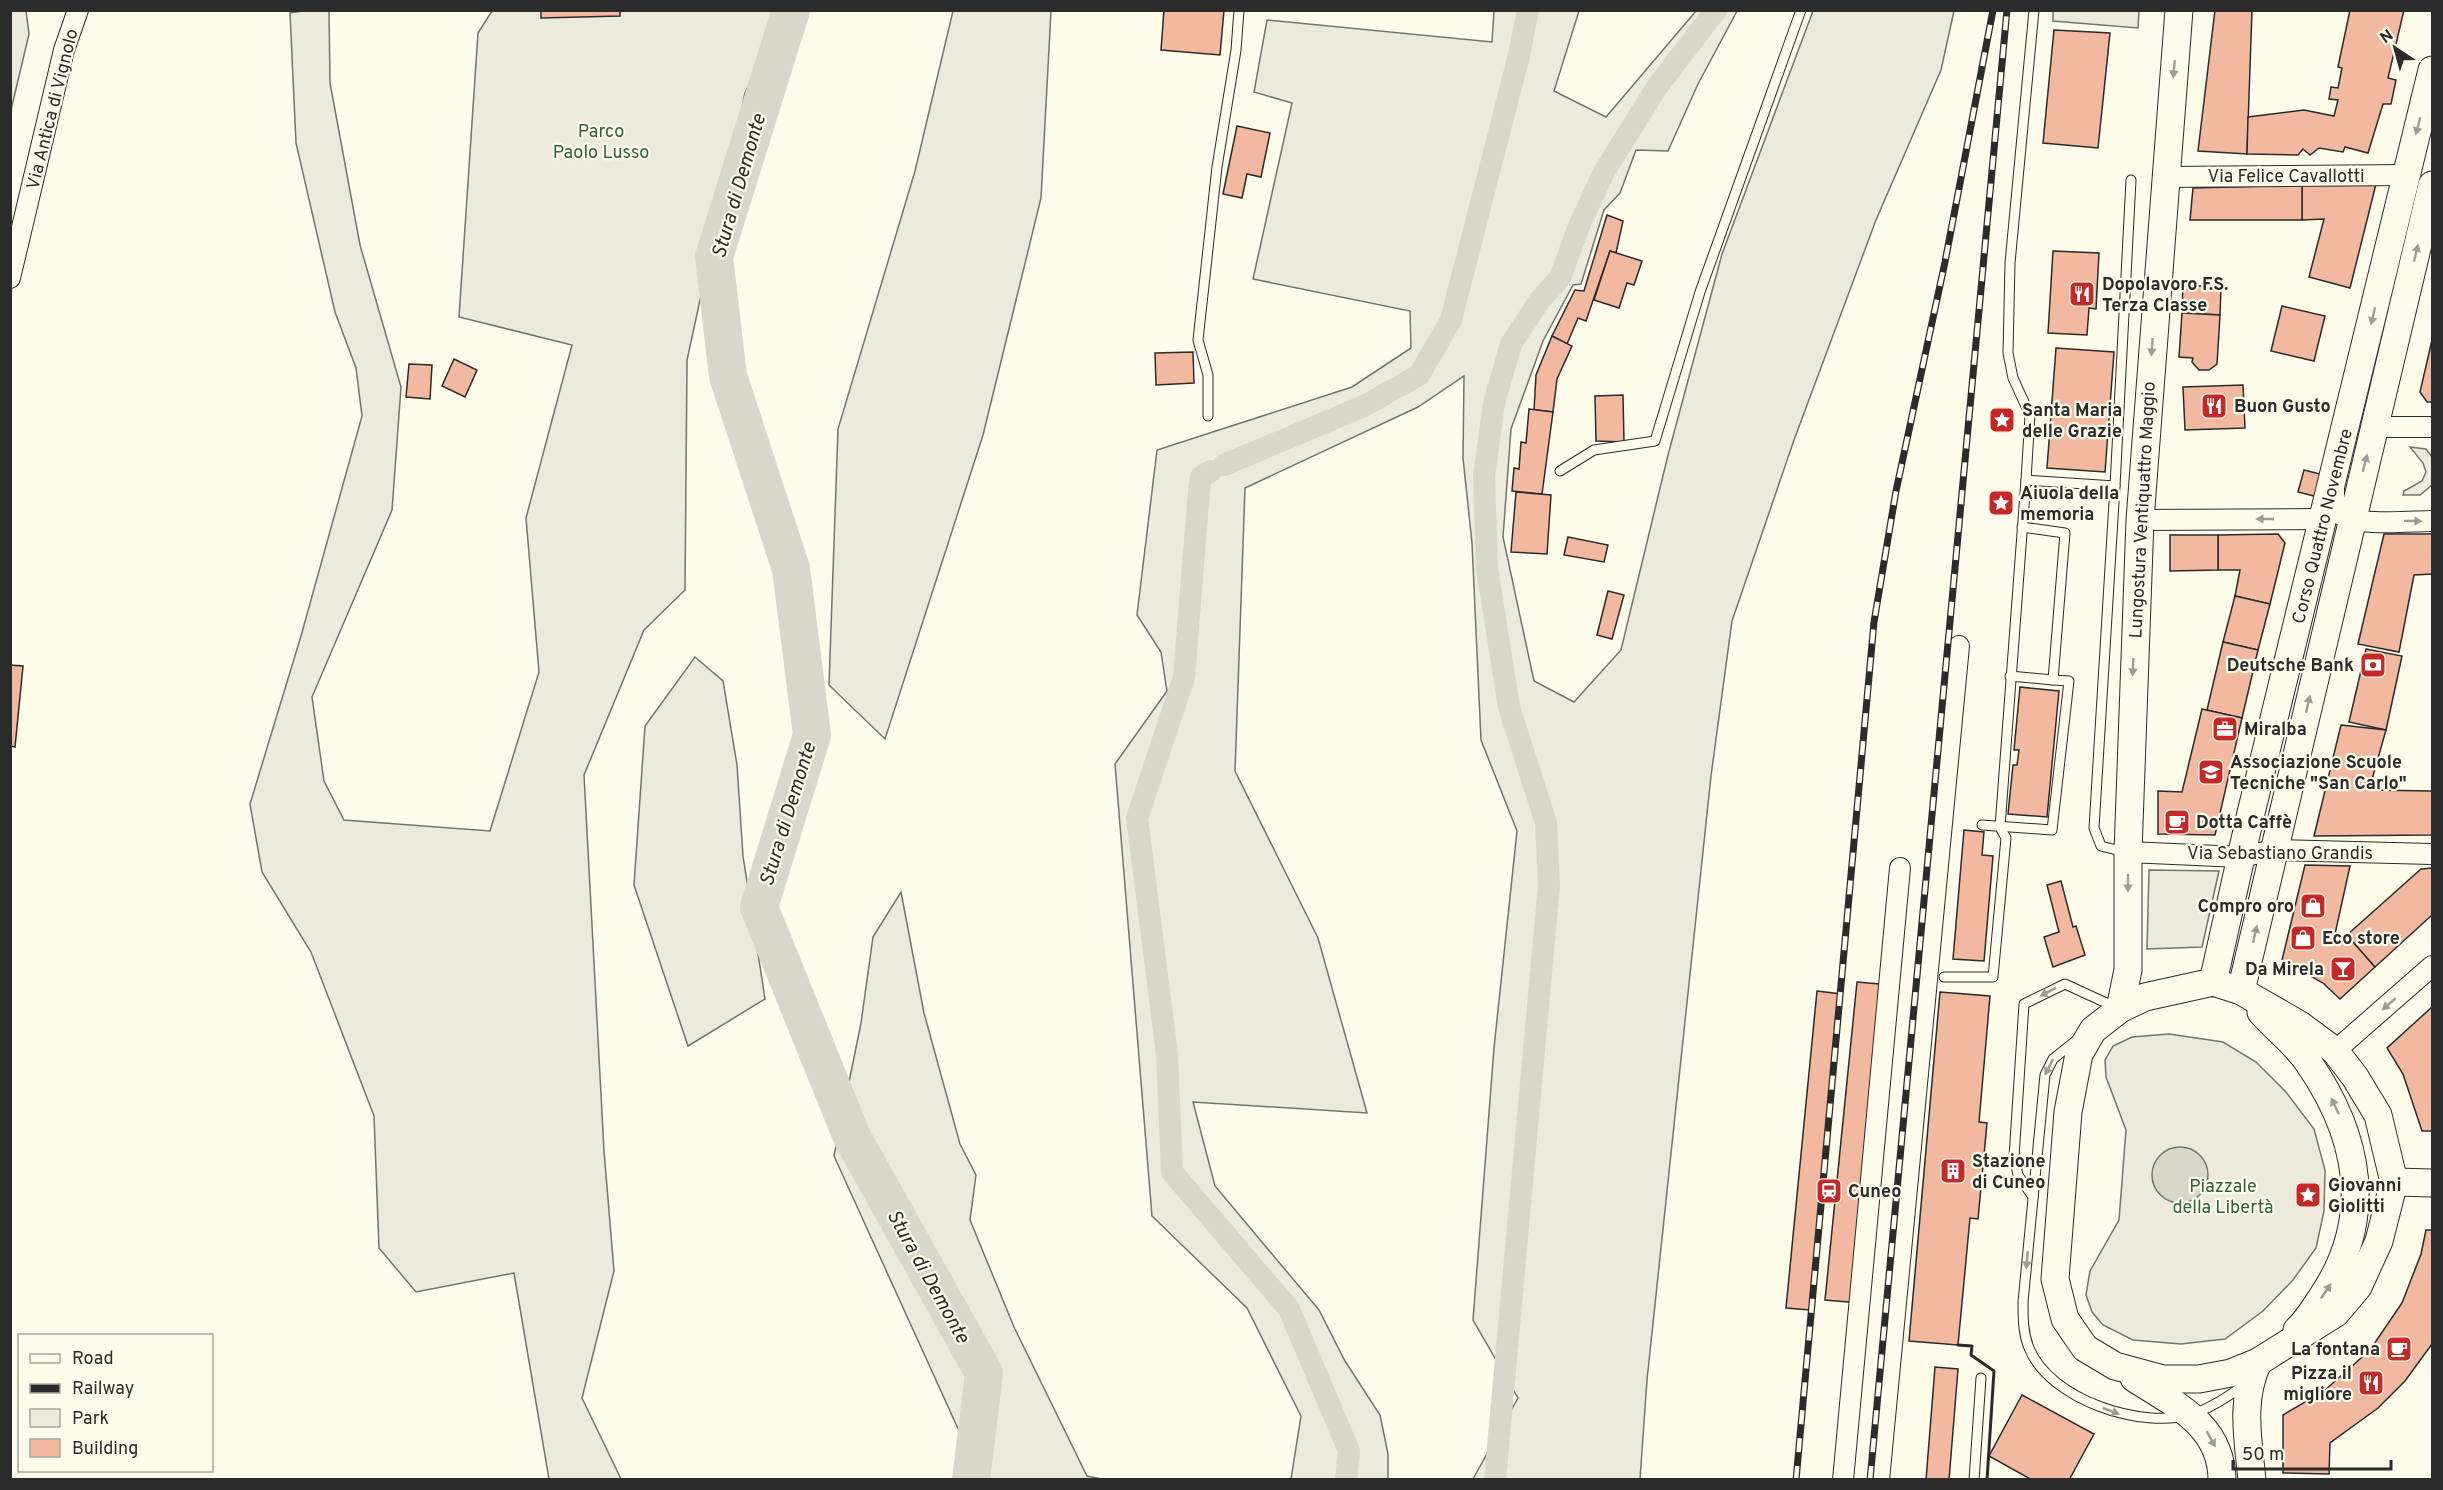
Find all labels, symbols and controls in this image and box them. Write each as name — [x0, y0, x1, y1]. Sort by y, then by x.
north arrow — [2365, 18, 2425, 78]
text: N — [2377, 26, 2398, 49]
street label: Via Antica di Vignolo — [22, 27, 85, 192]
one-way arrow — [2169, 59, 2179, 78]
water label: Stura di Demonte — [707, 111, 773, 262]
one-way arrow — [2413, 117, 2423, 135]
park label: Parco Paolo Lusso — [553, 121, 649, 165]
street label: Via Felice Cavallotti — [2208, 166, 2364, 189]
one-way arrow — [2412, 244, 2421, 263]
place label: Dopolavoro F.S. Terza Classe — [2102, 274, 2228, 318]
restaurant icon: Dopolavoro F.S. Terza Classe — [2067, 279, 2097, 309]
one-way arrow — [2368, 307, 2378, 325]
one-way arrow — [2148, 337, 2157, 356]
street label: Lungostura Ventiquattro Maggio — [2125, 381, 2162, 639]
restaurant icon: Buon Gusto — [2199, 391, 2229, 421]
place label: Buon Gusto — [2234, 396, 2331, 419]
place label: Santa Maria delle Grazie — [2022, 400, 2122, 444]
place icon: Santa Maria delle Grazie — [1987, 405, 2017, 435]
street label: Corso Quattro Novembre — [2288, 426, 2359, 626]
one-way arrow — [2361, 454, 2371, 473]
place label: Aiuola della memoria — [2020, 483, 2119, 527]
place icon: Aiuola della memoria — [1986, 488, 2016, 518]
one-way arrow — [2255, 514, 2274, 524]
one-way arrow — [2403, 516, 2422, 526]
bank icon: Deutsche Bank — [2358, 650, 2388, 680]
place label: Deutsche Bank — [2227, 655, 2354, 678]
one-way arrow — [2128, 658, 2138, 677]
one-way arrow — [2304, 694, 2314, 713]
office icon: Miralba — [2210, 714, 2240, 744]
place label: Miralba — [2244, 719, 2307, 742]
water label: Stura di Demonte — [755, 739, 823, 890]
place label: Associazione Scuole Tecniche "San Carlo" — [2230, 752, 2407, 796]
school or university icon: Associazione Scuole Tecniche "San Carlo" — [2196, 757, 2226, 787]
cafe icon: Dotta Caffè — [2162, 807, 2192, 837]
place label: Dotta Caffè — [2196, 812, 2292, 835]
street label: Via Sebastiano Grandis — [2187, 843, 2373, 866]
one-way arrow — [2123, 874, 2133, 893]
shop icon: Compro oro — [2298, 891, 2328, 921]
place label: Compro oro — [2197, 896, 2294, 919]
shop icon: Eco store — [2288, 923, 2318, 953]
one-way arrow — [2250, 925, 2260, 944]
place label: Eco store — [2322, 928, 2400, 951]
bar icon: Da Mirela — [2328, 954, 2358, 984]
place label: Da Mirela — [2245, 959, 2324, 982]
one-way arrow — [2040, 987, 2057, 997]
one-way arrow — [2381, 997, 2396, 1011]
one-way arrow — [2045, 1058, 2055, 1076]
one-way arrow — [2330, 1097, 2339, 1114]
place label: Stazione di Cuneo — [1972, 1151, 2046, 1195]
building icon: Stazione di Cuneo — [1938, 1156, 1968, 1186]
place label: Giovanni Giolitti — [2328, 1175, 2402, 1219]
station icon: Cuneo — [1814, 1176, 1844, 1206]
park label: Piazzale della Libertà — [2172, 1176, 2274, 1220]
place icon: Giovanni Giolitti — [2293, 1180, 2323, 1210]
place label: Cuneo — [1848, 1181, 1901, 1204]
water label: Stura di Demonte — [880, 1206, 975, 1349]
one-way arrow — [2022, 1251, 2032, 1270]
one-way arrow — [2320, 1283, 2331, 1300]
legend — [18, 1334, 213, 1472]
cafe icon: La fontana — [2384, 1334, 2414, 1364]
place label: La fontana — [2291, 1339, 2380, 1362]
text: Road — [72, 1348, 114, 1371]
place label: Pizza il migliore — [2283, 1363, 2352, 1407]
restaurant icon: Pizza il migliore — [2356, 1368, 2386, 1398]
text: Railway — [72, 1378, 134, 1401]
one-way arrow — [2102, 1406, 2120, 1416]
text: Park — [72, 1408, 109, 1431]
one-way arrow — [2206, 1431, 2216, 1448]
scale bar — [2233, 1433, 2390, 1471]
text: Building — [72, 1438, 138, 1461]
text: 50 m — [2242, 1444, 2284, 1467]

